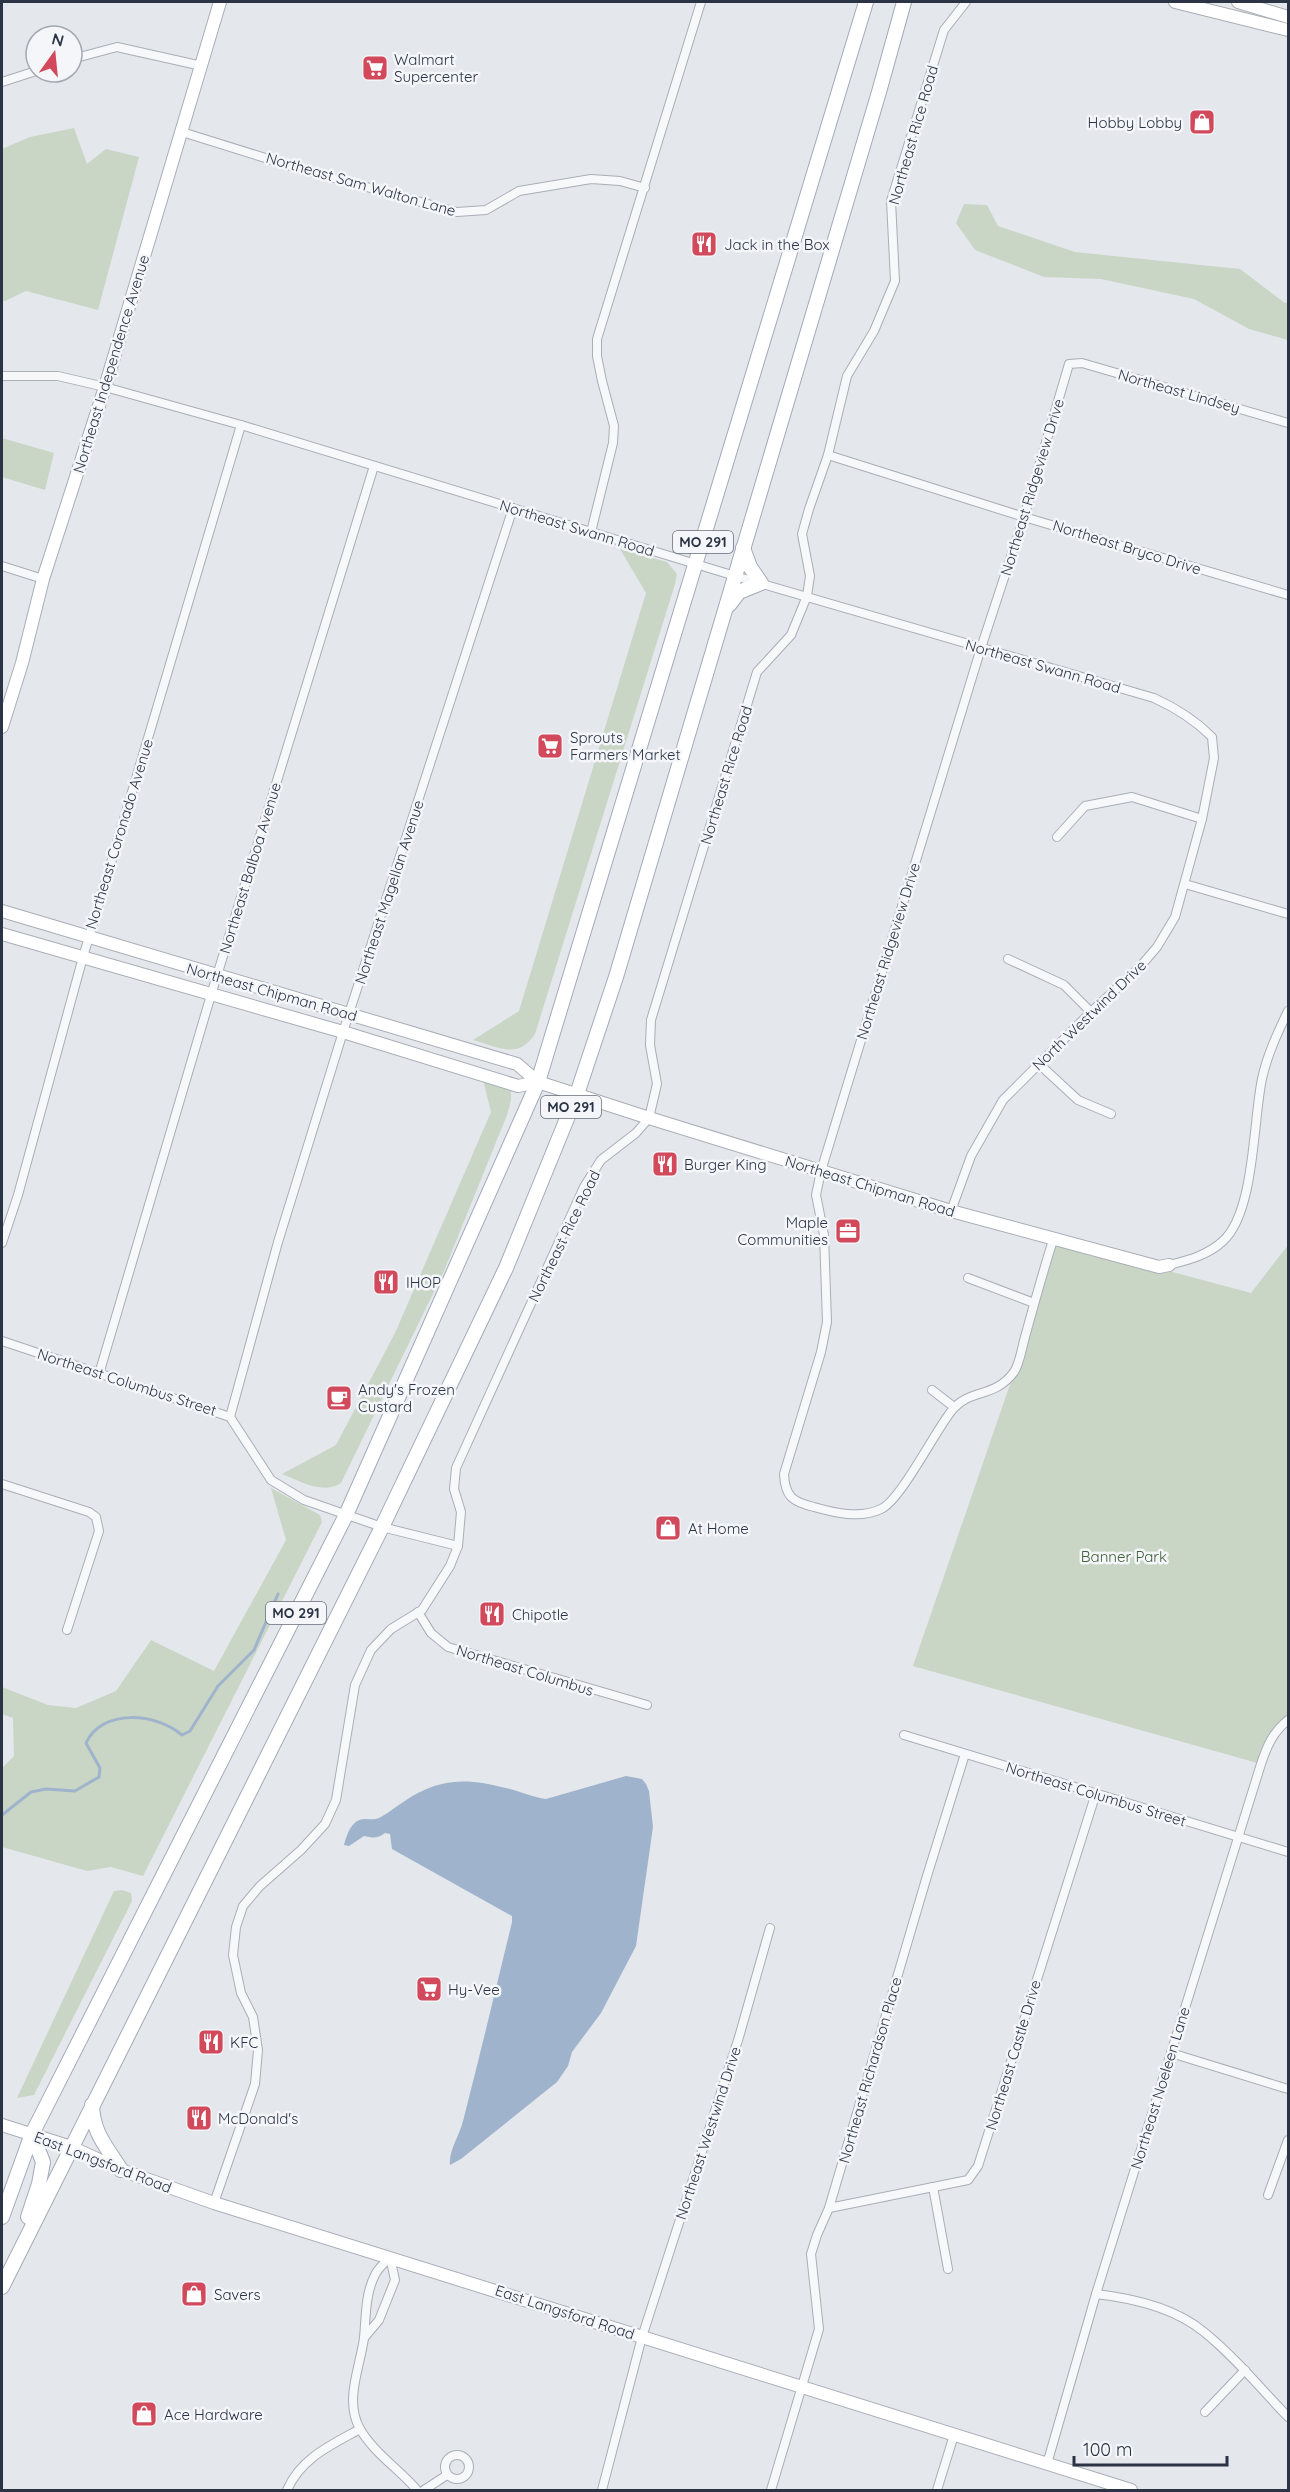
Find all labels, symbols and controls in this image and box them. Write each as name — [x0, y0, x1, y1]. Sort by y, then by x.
north arrow — [24, 24, 84, 84]
text: N — [50, 28, 66, 51]
place label: Walmart Supercenter — [394, 50, 478, 86]
supermarket icon: Walmart Supercenter — [360, 53, 390, 83]
street label: Northeast Rice Road — [884, 63, 942, 207]
shop icon: Hobby Lobby — [1187, 107, 1217, 137]
place label: Hobby Lobby — [1088, 113, 1182, 132]
street label: Northeast Sam Walton Lane — [264, 148, 458, 220]
restaurant icon: Jack in the Box — [689, 229, 719, 259]
place label: Jack in the Box — [724, 235, 830, 254]
street label: Northeast Independence Avenue — [69, 253, 153, 475]
street label: Northeast Lindsey — [1116, 364, 1242, 418]
street label: Northeast Ridgeview Drive — [996, 396, 1068, 578]
street label: Northeast Swann Road — [497, 495, 657, 561]
street label: Northeast Bryco Drive — [1050, 515, 1204, 579]
road number: MO 291 — [673, 531, 733, 553]
street label: Northeast Swann Road — [963, 635, 1123, 697]
street label: Northeast Rice Road — [696, 703, 756, 847]
place label: Sprouts Farmers Market — [570, 728, 681, 764]
supermarket icon: Sprouts Farmers Market — [535, 731, 565, 761]
street label: Northeast Coronado Avenue — [81, 737, 157, 931]
street label: Northeast Balboa Avenue — [215, 780, 285, 956]
street label: Northeast Magellan Avenue — [350, 798, 428, 986]
street label: Northeast Ridgeview Drive — [852, 860, 924, 1042]
street label: North Westwind Drive — [1028, 956, 1150, 1074]
street label: Northeast Chipman Road — [185, 959, 359, 1025]
road number: MO 291 — [541, 1096, 601, 1118]
restaurant icon: Burger King — [650, 1149, 680, 1179]
street label: Northeast Chipman Road — [783, 1151, 957, 1221]
place label: Burger King — [684, 1155, 767, 1174]
street label: Northeast Rice Road — [524, 1167, 604, 1305]
place label: Maple Communities — [738, 1213, 828, 1249]
office icon: Maple Communities — [833, 1216, 863, 1246]
restaurant icon: IHOP — [371, 1267, 401, 1297]
place label: IHOP — [406, 1273, 441, 1292]
street label: Northeast Columbus Street — [35, 1344, 219, 1420]
place label: Andy's Frozen Custard — [358, 1380, 455, 1416]
cafe icon: Andy's Frozen Custard — [324, 1383, 354, 1413]
shop icon: At Home — [653, 1513, 683, 1543]
place label: At Home — [688, 1519, 749, 1538]
park label: Banner Park — [1081, 1547, 1167, 1566]
restaurant icon: Chipotle — [477, 1599, 507, 1629]
road number: MO 291 — [266, 1602, 326, 1624]
place label: Chipotle — [512, 1605, 569, 1624]
street label: Northeast Columbus — [454, 1640, 596, 1700]
street label: Northeast Columbus Street — [1004, 1758, 1188, 1830]
supermarket icon: Hy-Vee — [414, 1974, 444, 2004]
street label: Northeast Richardson Place — [834, 1975, 906, 2165]
street label: Northeast Castle Drive — [981, 1978, 1045, 2132]
place label: Hy-Vee — [448, 1980, 500, 1999]
street label: Northeast Noeleen Lane — [1126, 2004, 1194, 2172]
restaurant icon: KFC — [196, 2027, 226, 2057]
place label: KFC — [230, 2033, 258, 2052]
street label: Northeast Westwind Drive — [671, 2044, 745, 2222]
restaurant icon: McDonald's — [184, 2103, 214, 2133]
place label: McDonald's — [218, 2109, 298, 2128]
street label: East Langsford Road — [32, 2127, 174, 2197]
shop icon: Savers — [179, 2279, 209, 2309]
street label: East Langsford Road — [493, 2280, 637, 2344]
place label: Savers — [214, 2285, 261, 2304]
shop icon: Ace Hardware — [129, 2399, 159, 2429]
place label: Ace Hardware — [164, 2405, 263, 2424]
scale bar — [1074, 2429, 1227, 2467]
text: 100 m — [1083, 2438, 1132, 2461]

